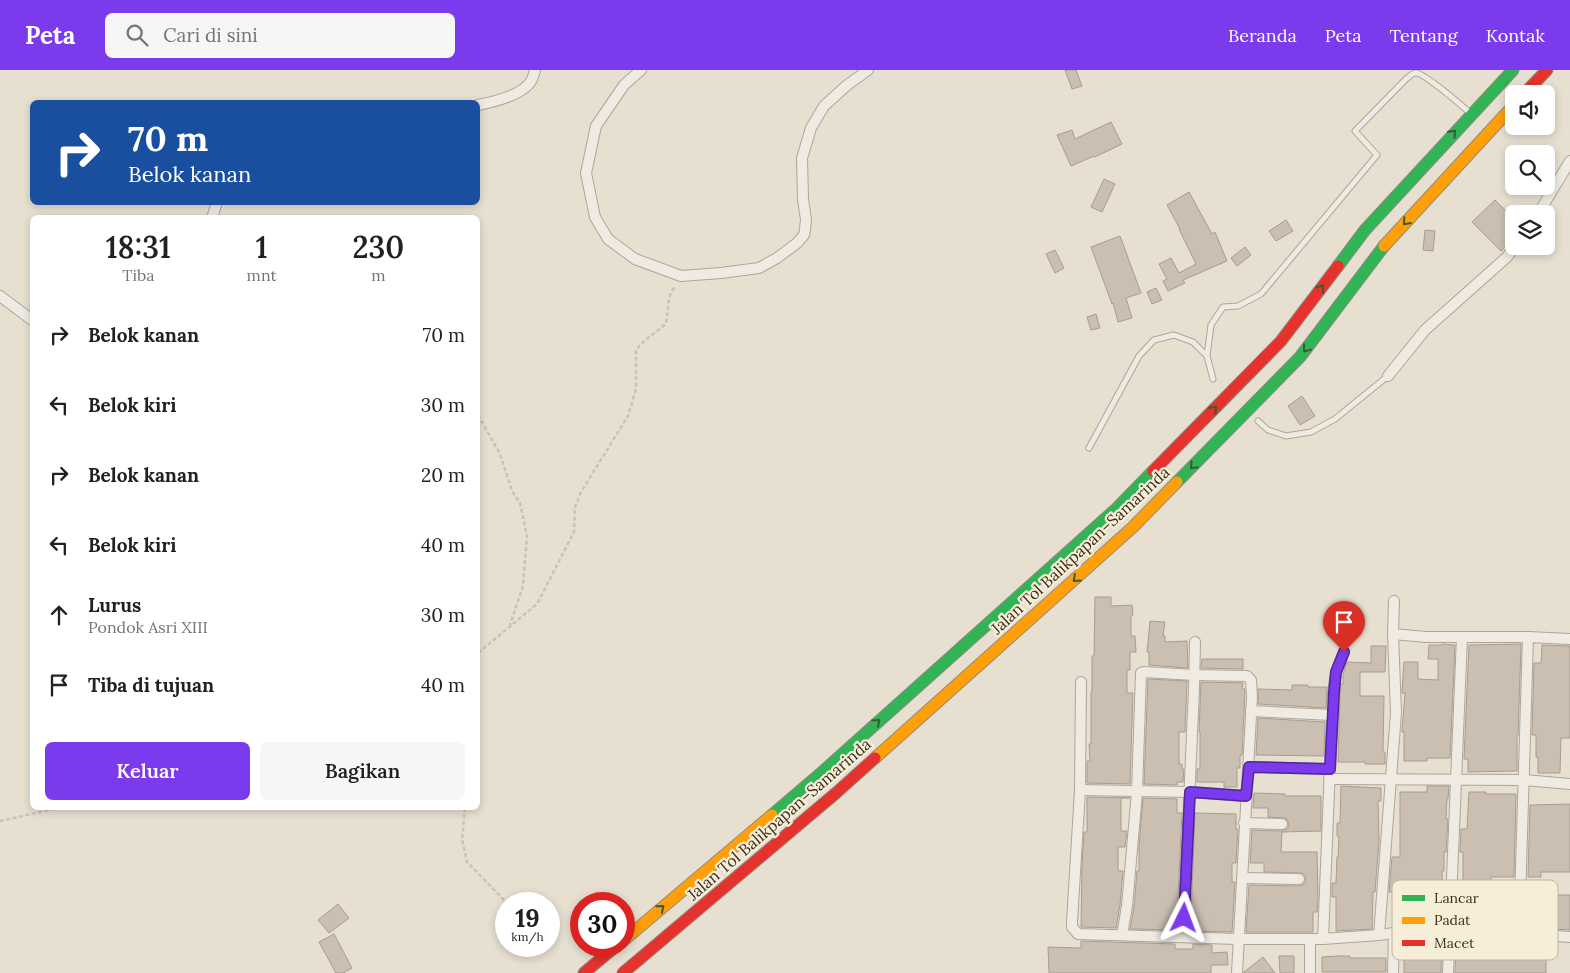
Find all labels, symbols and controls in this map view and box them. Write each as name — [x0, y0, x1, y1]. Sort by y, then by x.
search box — [105, 13, 455, 58]
text: Peta — [25, 20, 75, 51]
icon: search — [123, 21, 151, 49]
text: Cari di sini — [163, 23, 258, 47]
text: Beranda — [1228, 24, 1297, 47]
text: Peta — [1325, 24, 1361, 47]
text: Tentang — [1389, 24, 1458, 47]
text: Kontak — [1486, 24, 1545, 47]
map controls — [1505, 85, 1555, 255]
button: sound — [1505, 85, 1555, 135]
text: 70 m — [128, 116, 208, 161]
icon: right — [45, 120, 110, 185]
one-way arrow — [1447, 130, 1456, 139]
button: search — [1505, 145, 1555, 195]
text: Belok kanan — [128, 160, 251, 188]
button: layers — [1505, 205, 1555, 255]
one-way arrow — [1403, 216, 1412, 225]
text: 18:31 — [106, 228, 171, 266]
text: 1 — [256, 228, 268, 266]
text: 230 — [353, 228, 404, 266]
text: Tiba — [122, 265, 154, 285]
text: mnt — [247, 265, 277, 285]
text: m — [371, 265, 385, 285]
one-way arrow — [1315, 284, 1324, 294]
icon: right — [45, 321, 73, 349]
text: Belok kanan — [88, 323, 199, 347]
text: 70 m — [422, 323, 465, 347]
one-way arrow — [1303, 344, 1312, 353]
icon: left — [45, 391, 73, 419]
text: Belok kiri — [88, 393, 177, 417]
text: 30 m — [421, 393, 465, 417]
one-way arrow — [1208, 406, 1217, 415]
icon: right — [45, 461, 73, 489]
one-way arrow — [1190, 461, 1199, 470]
street label: Jalan Tol Balikpapan–Samarinda — [986, 462, 1173, 639]
text: Belok kanan — [88, 463, 199, 487]
text: 20 m — [421, 463, 465, 487]
icon: left — [45, 531, 73, 559]
text: Belok kiri — [88, 533, 177, 557]
text: 40 m — [421, 533, 465, 557]
one-way arrow — [1072, 573, 1081, 582]
text: Lurus — [88, 593, 141, 617]
icon: ahead — [45, 601, 73, 629]
pin — [1323, 601, 1365, 652]
text: 30 m — [421, 603, 465, 627]
icon: arrive — [1330, 608, 1358, 636]
text: Pondok Asri XIII — [88, 617, 208, 637]
icon: arrive — [45, 671, 73, 699]
text: Tiba di tujuan — [88, 673, 214, 697]
text: 40 m — [421, 673, 465, 697]
one-way arrow — [872, 719, 881, 728]
street label: Jalan Tol Balikpapan–Samarinda — [682, 734, 875, 905]
button: Keluar — [45, 742, 250, 800]
button: Bagikan — [260, 742, 465, 800]
legend — [1392, 880, 1558, 960]
text: Lancar — [1434, 889, 1479, 907]
position arrow — [1157, 891, 1209, 943]
speed limit sign: 30 — [570, 892, 635, 957]
text: 19 — [515, 902, 540, 934]
one-way arrow — [655, 905, 664, 914]
text: Padat — [1434, 911, 1471, 929]
text: km/h — [511, 929, 544, 944]
text: Macet — [1434, 934, 1475, 952]

